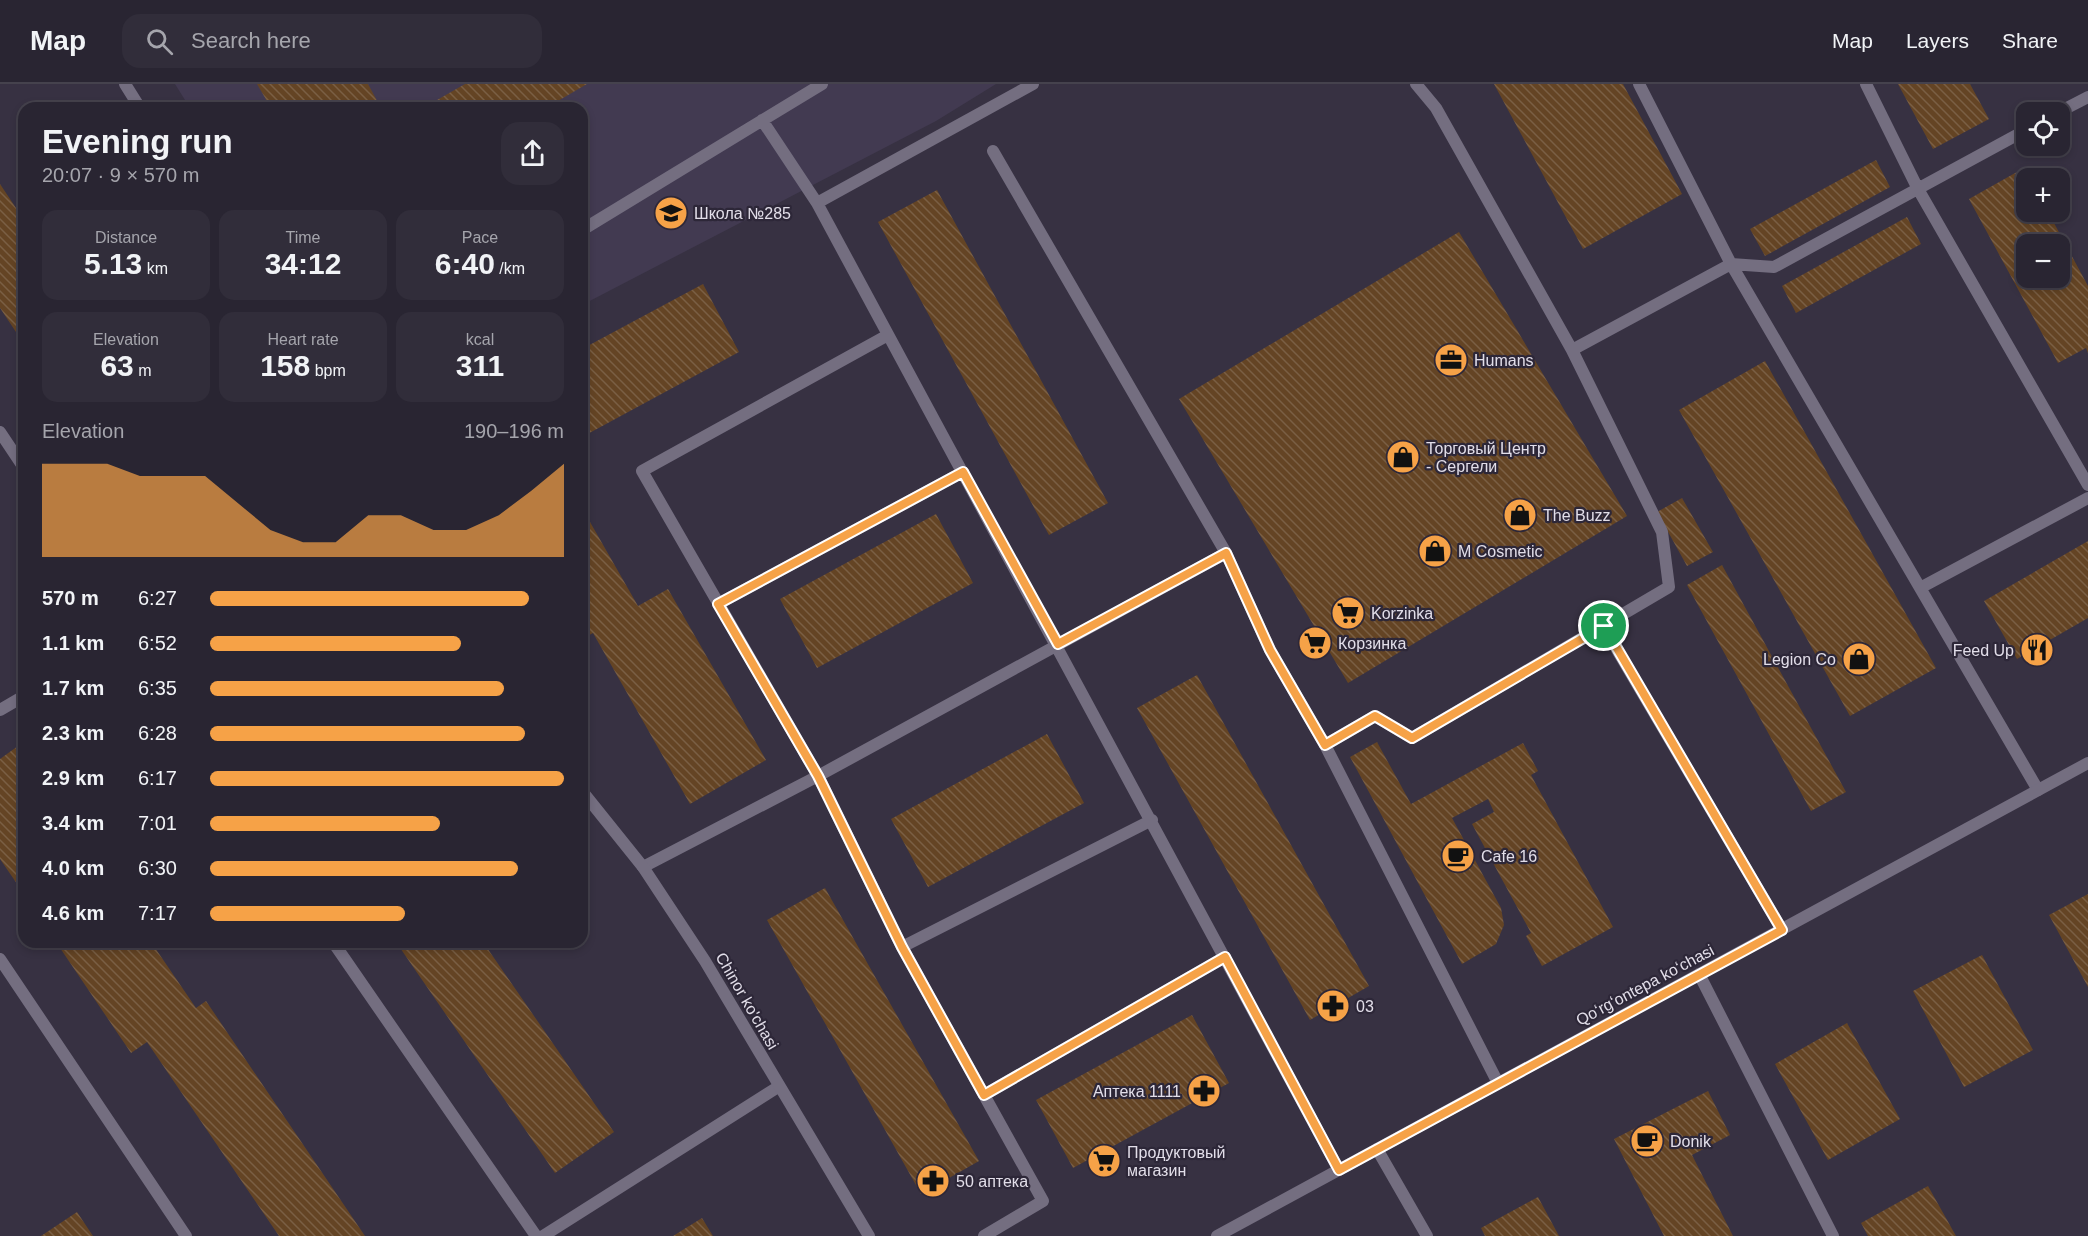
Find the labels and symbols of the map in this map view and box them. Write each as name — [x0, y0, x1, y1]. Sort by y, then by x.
school or university icon: Школа №285 — [653, 195, 689, 231]
place label: Школа №285 — [694, 205, 791, 222]
office icon: Humans — [1433, 342, 1469, 378]
place label: Humans — [1474, 352, 1534, 369]
shop icon: Торговый Центр - Сергели — [1385, 439, 1421, 475]
place label: Торговый Центр - Сергели — [1426, 440, 1546, 475]
shop icon: The Buzz — [1502, 497, 1538, 533]
place label: The Buzz — [1543, 507, 1611, 524]
shop icon: M Cosmetic — [1417, 533, 1453, 569]
place label: M Cosmetic — [1458, 543, 1542, 560]
supermarket icon: Korzinka — [1330, 595, 1366, 631]
pin — [1578, 600, 1629, 651]
place label: Korzinka — [1371, 605, 1433, 622]
supermarket icon: Корзинка — [1297, 625, 1333, 661]
restaurant icon: Feed Up — [2019, 632, 2055, 668]
place label: Корзинка — [1338, 635, 1406, 652]
shop icon: Legion Co — [1841, 641, 1877, 677]
place label: Feed Up — [1953, 642, 2014, 659]
place label: Legion Co — [1763, 651, 1836, 668]
cafe icon: Cafe 16 — [1440, 838, 1476, 874]
place label: Cafe 16 — [1481, 848, 1537, 865]
street label: Qoʻrgʻontepa koʻchasi — [1573, 941, 1717, 1029]
street label: Chinor ko'chasi — [712, 950, 782, 1052]
pharmacy icon: 03 — [1315, 988, 1351, 1024]
place label: 03 — [1356, 998, 1374, 1015]
pharmacy icon: Аптека 1111 — [1186, 1073, 1222, 1109]
place label: Аптека 1111 — [1093, 1083, 1181, 1100]
cafe icon: Donik — [1629, 1123, 1665, 1159]
place label: Donik — [1670, 1133, 1712, 1150]
supermarket icon: Продуктовый магазин — [1086, 1143, 1122, 1179]
place label: Продуктовый магазин — [1127, 1144, 1225, 1179]
pharmacy icon: 50 аптека — [915, 1163, 951, 1199]
place label: 50 аптека — [956, 1173, 1028, 1190]

